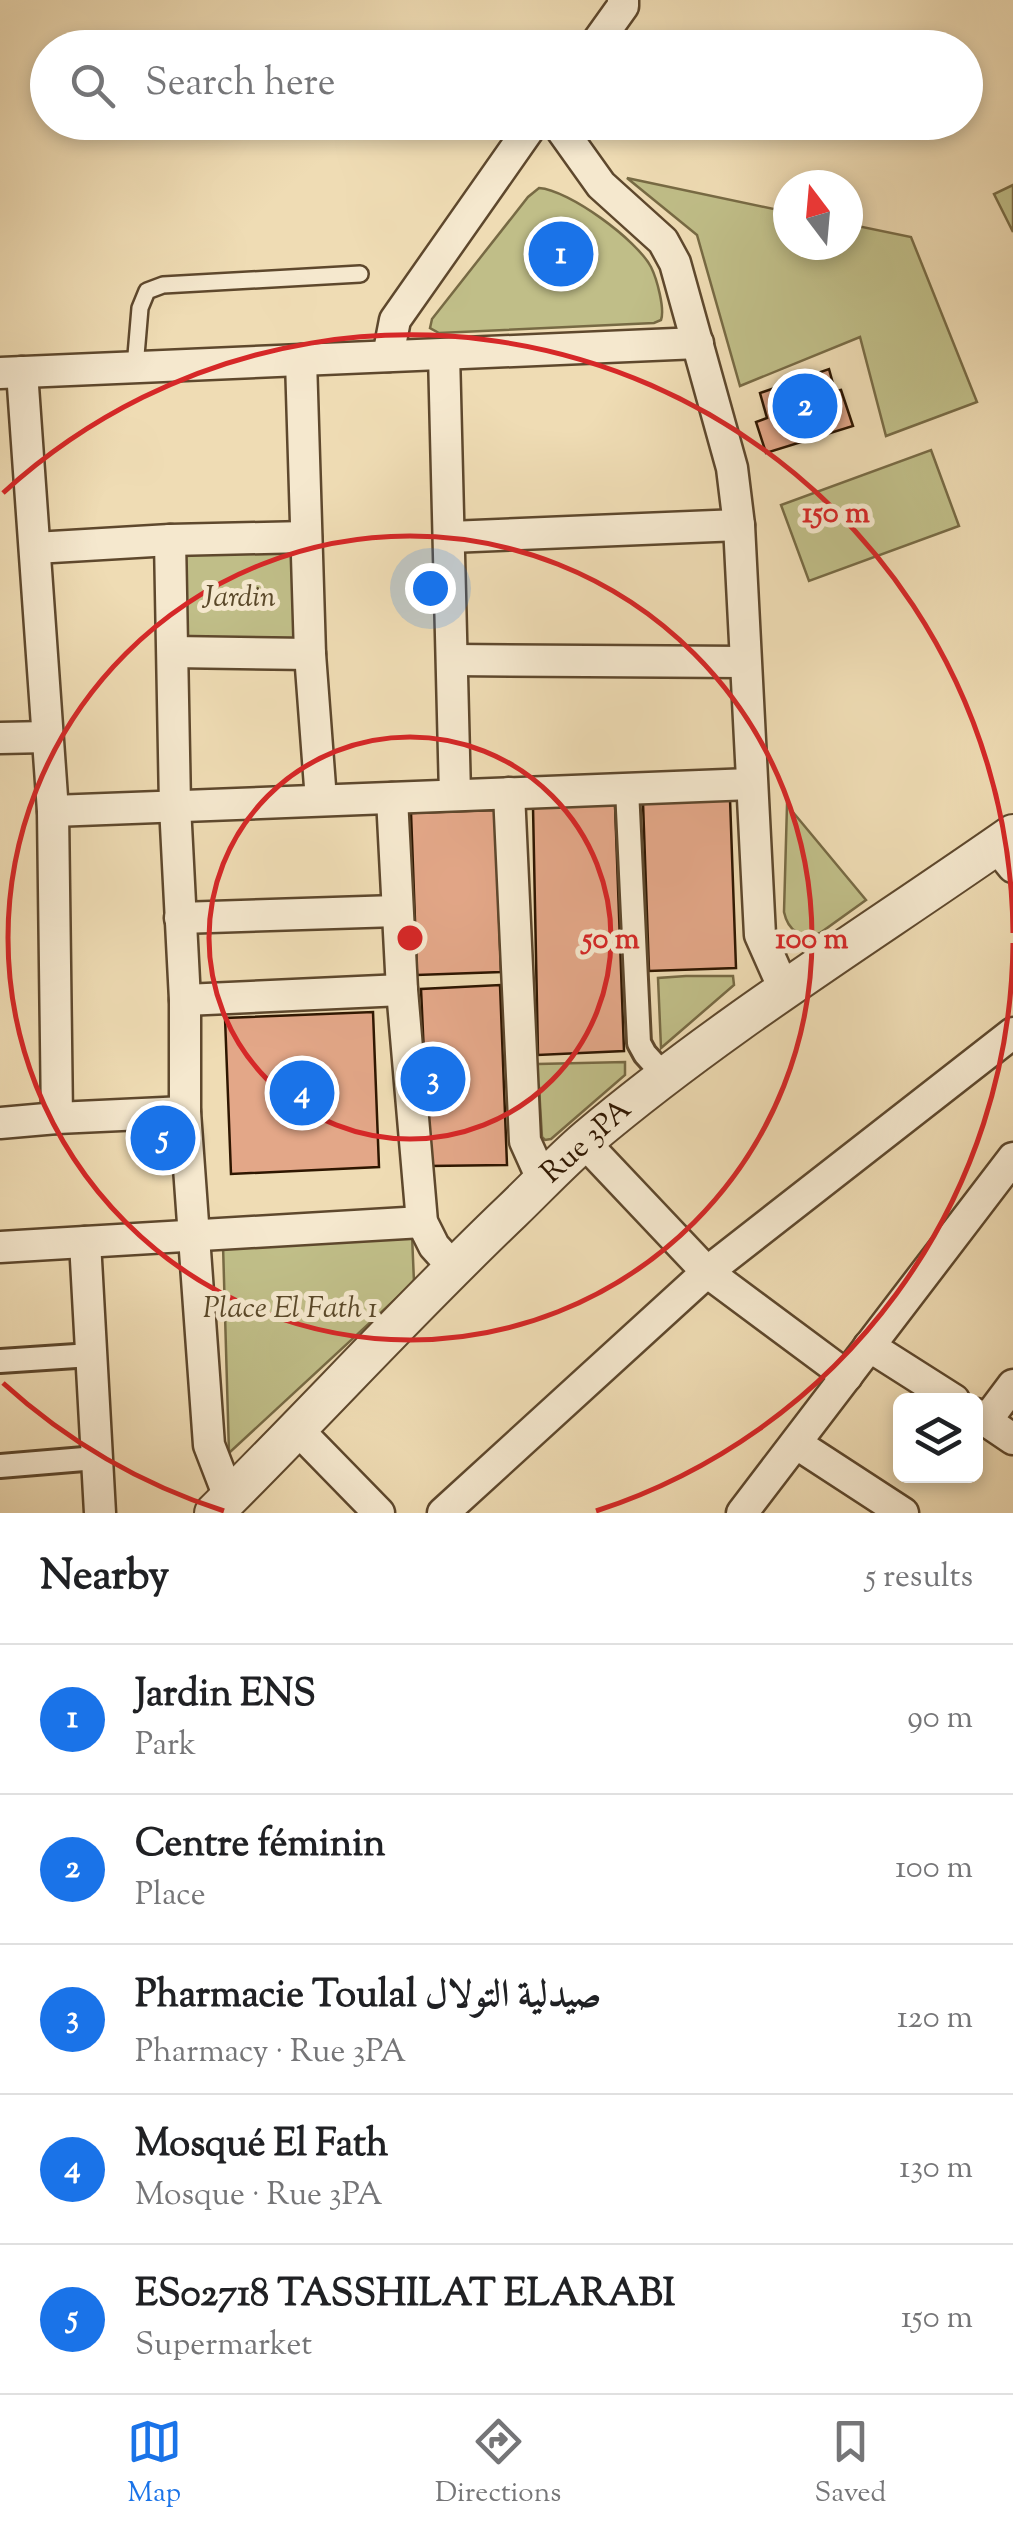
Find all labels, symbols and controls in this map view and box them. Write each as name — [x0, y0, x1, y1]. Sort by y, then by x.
search box — [30, 30, 983, 140]
icon: search — [65, 58, 120, 113]
text: Search here — [145, 58, 336, 112]
north arrow — [773, 170, 863, 260]
pin: 1 — [528, 216, 594, 292]
pin: 2 — [772, 368, 838, 444]
text: 150 m — [802, 493, 870, 536]
your location — [405, 563, 456, 614]
park label: Jardin — [201, 577, 276, 620]
text: 50 m — [580, 919, 640, 962]
text: 100 m — [776, 919, 849, 962]
centre of rings — [392, 920, 428, 956]
pin: 3 — [400, 1042, 466, 1116]
pin: 4 — [270, 1056, 334, 1130]
street label: Rue 3PA — [532, 1090, 642, 1194]
pin: 5 — [130, 1100, 196, 1176]
park label: Place El Fath 1 — [203, 1288, 377, 1331]
map controls — [893, 1393, 983, 1483]
button: layers — [893, 1393, 983, 1483]
text: Nearby — [40, 1548, 169, 1608]
text: 5 results — [865, 1555, 973, 1601]
text: Jardin ENS — [135, 1669, 316, 1723]
text: 1 — [67, 1696, 78, 1742]
text: 90 m — [907, 1696, 973, 1742]
text: Park — [135, 1723, 196, 1769]
text: Centre féminin — [135, 1819, 385, 1873]
text: 2 — [65, 1846, 80, 1892]
text: 100 m — [895, 1846, 973, 1892]
text: Place — [135, 1873, 206, 1919]
text: Pharmacie Toulal صيدلية التولال — [135, 1970, 602, 2024]
text: 3 — [66, 1996, 79, 2042]
text: 120 m — [897, 1996, 973, 2042]
text: Pharmacy · Rue 3PA — [135, 2030, 406, 2076]
text: Mosqué El Fath — [135, 2119, 388, 2173]
text: 4 — [64, 2146, 81, 2192]
text: 130 m — [899, 2146, 973, 2192]
text: Mosque · Rue 3PA — [135, 2173, 383, 2219]
text: ES02718 TASSHILAT ELARABI — [135, 2269, 675, 2323]
text: 5 — [67, 2296, 78, 2342]
text: 150 m — [901, 2296, 973, 2342]
text: Supermarket — [135, 2323, 312, 2369]
tab: Map — [127, 2414, 182, 2514]
tab: Directions — [435, 2414, 561, 2514]
tab: Saved — [814, 2414, 886, 2514]

